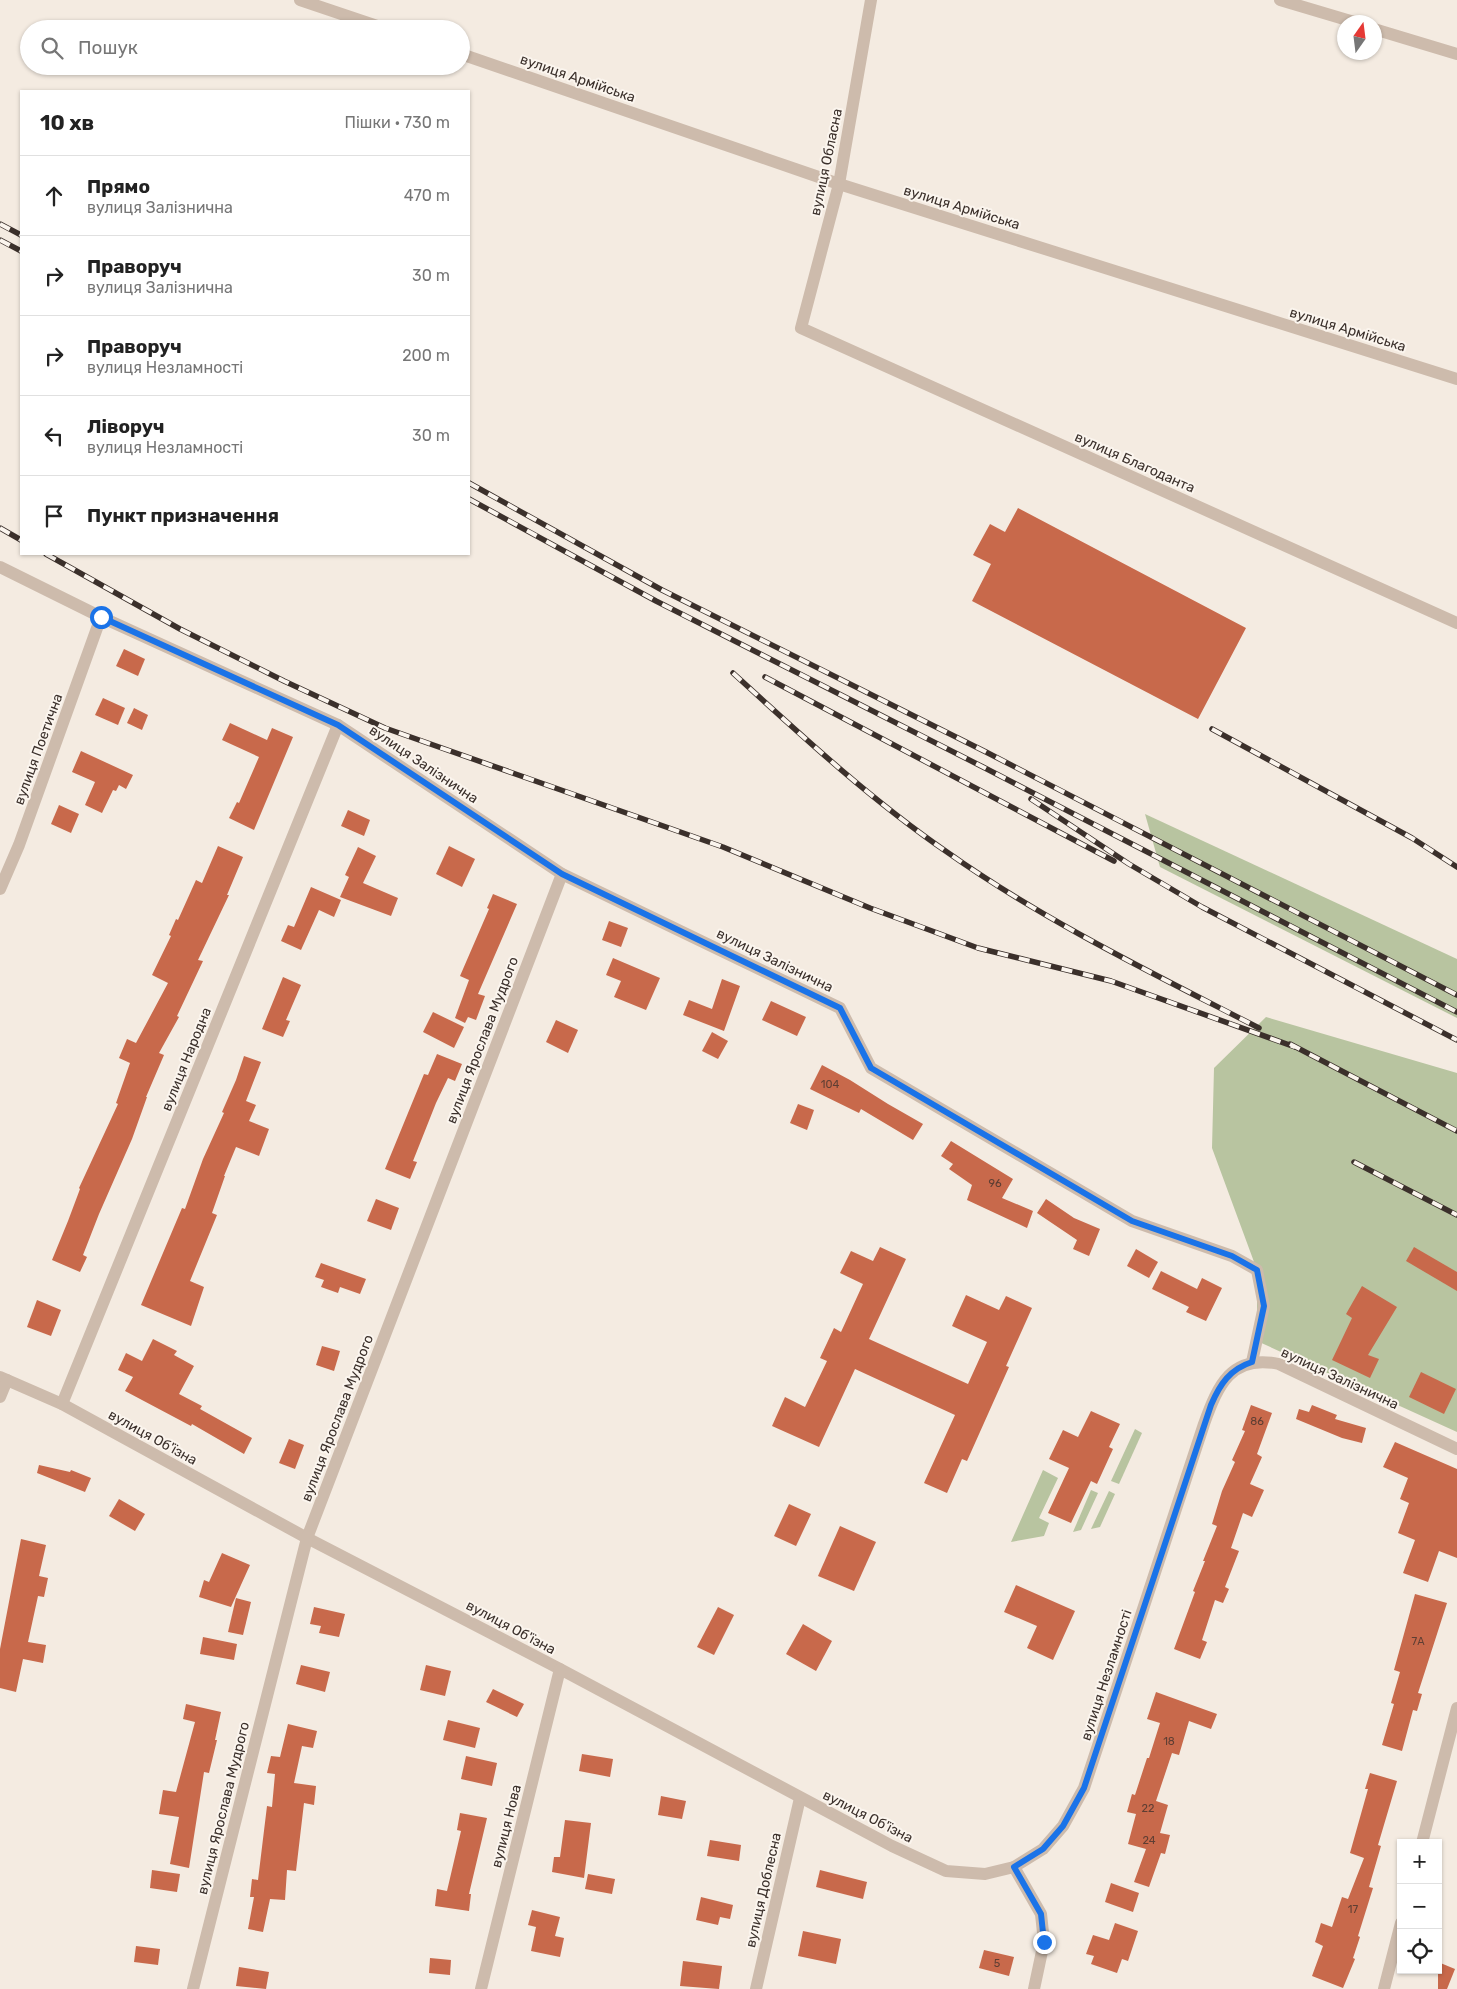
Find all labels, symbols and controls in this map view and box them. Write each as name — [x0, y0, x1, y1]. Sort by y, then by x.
north arrow — [1337, 15, 1382, 60]
search box — [20, 20, 470, 75]
icon: search — [38, 34, 66, 62]
text: Пошук — [78, 36, 138, 59]
street label: вулиця Армійська — [518, 51, 638, 106]
street label: вулиця Обласна — [807, 107, 846, 217]
text: 10 хв — [40, 110, 94, 135]
text: Пішки · 730 m — [345, 113, 450, 132]
text: Прямо — [87, 175, 150, 198]
icon: ahead — [40, 182, 68, 210]
street label: вулиця Армійська — [902, 182, 1022, 233]
text: 470 m — [404, 186, 450, 205]
text: вулиця Залізнична — [87, 198, 233, 217]
text: Праворуч — [87, 255, 182, 278]
icon: right — [40, 262, 68, 290]
text: 30 m — [412, 266, 450, 285]
text: вулиця Залізнична — [87, 278, 233, 297]
street label: вулиця Армійська — [1288, 304, 1408, 355]
text: Праворуч — [87, 335, 182, 358]
icon: right — [40, 342, 68, 370]
text: 200 m — [402, 346, 450, 365]
text: вулиця Незламності — [87, 358, 243, 377]
text: Ліворуч — [87, 415, 164, 438]
icon: left — [40, 422, 68, 450]
text: 30 m — [412, 426, 450, 445]
street label: вулиця Благоданта — [1072, 428, 1198, 497]
text: вулиця Незламності — [87, 438, 243, 457]
icon: arrive — [40, 502, 68, 530]
text: Пункт призначення — [87, 504, 279, 527]
route start — [90, 606, 113, 629]
street label: вулиця Поетична — [10, 691, 66, 807]
street label: вулиця Залізнична — [366, 722, 481, 807]
street label: вулиця Залізнична — [714, 925, 836, 996]
street label: вулиця Ярослава Мудрого — [443, 954, 522, 1126]
street label: вулиця Народна — [158, 1005, 215, 1113]
house number: 104 — [821, 1078, 839, 1091]
house number: 96 — [988, 1177, 1002, 1190]
street label: вулиця Ярослава Мудрого — [298, 1332, 377, 1504]
street label: вулиця Залізнична — [1278, 1344, 1401, 1413]
street label: вулиця Об'їзна — [105, 1406, 200, 1469]
house number: 86 — [1250, 1415, 1264, 1428]
street label: вулиця Об'їзна — [463, 1597, 558, 1658]
street label: вулиця Незламності — [1077, 1608, 1136, 1743]
house number: 7А — [1411, 1635, 1425, 1648]
street label: вулиця Ярослава Мудрого — [194, 1720, 253, 1896]
house number: 18 — [1163, 1735, 1175, 1748]
street label: вулиця Нова — [488, 1783, 525, 1869]
street label: вулиця Об'їзна — [820, 1786, 916, 1846]
house number: 22 — [1142, 1802, 1154, 1815]
street label: вулиця Доблесна — [742, 1831, 785, 1949]
house number: 24 — [1142, 1834, 1156, 1847]
map controls — [1397, 1839, 1442, 1974]
button: + — [1397, 1839, 1442, 1884]
button: − — [1397, 1884, 1442, 1929]
house number: 17 — [1348, 1903, 1359, 1916]
button: locate — [1397, 1929, 1442, 1974]
route end — [1033, 1931, 1056, 1954]
house number: 5 — [994, 1957, 1001, 1970]

